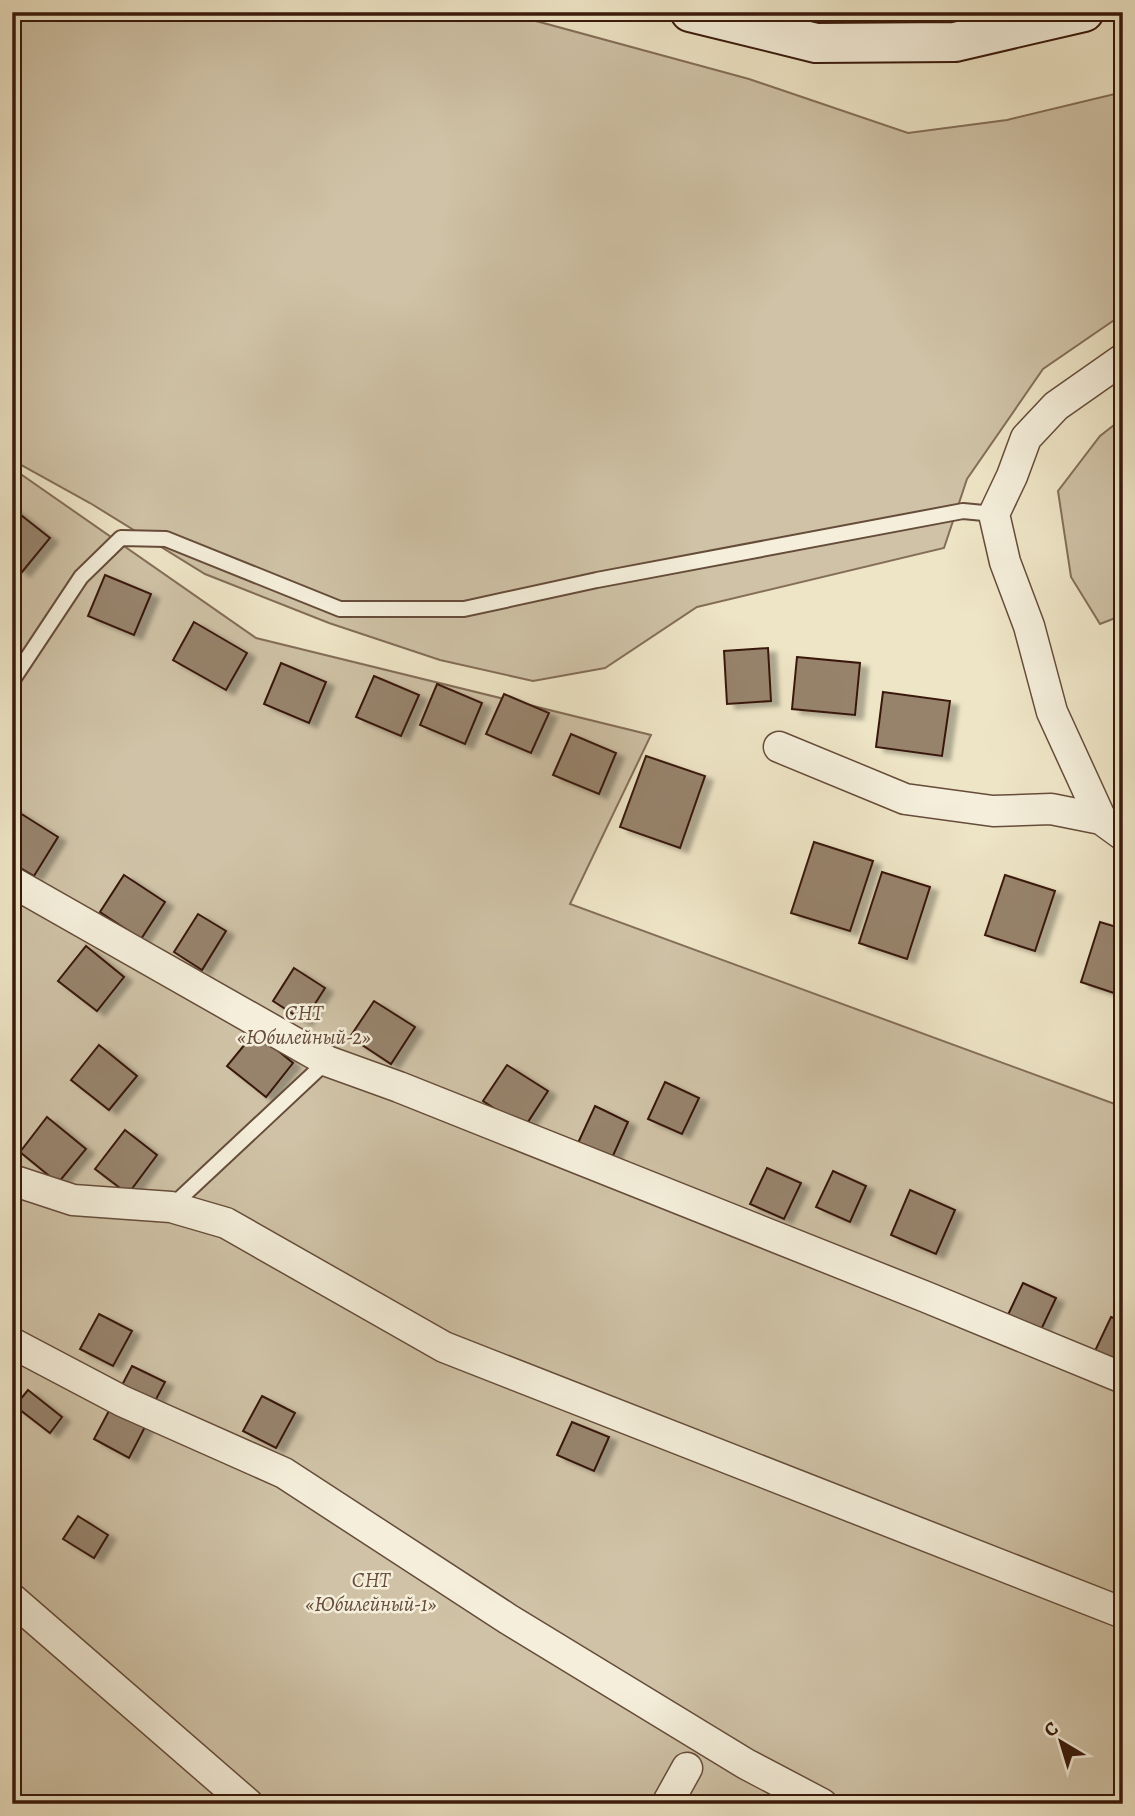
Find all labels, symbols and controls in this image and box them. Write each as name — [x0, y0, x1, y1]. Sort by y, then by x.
park label: СНТ «Юбилейный-2» — [237, 999, 371, 1051]
park label: СНТ «Юбилейный-1» — [306, 1566, 437, 1618]
north arrow — [1026, 1708, 1096, 1778]
text: С — [1039, 1716, 1064, 1743]

